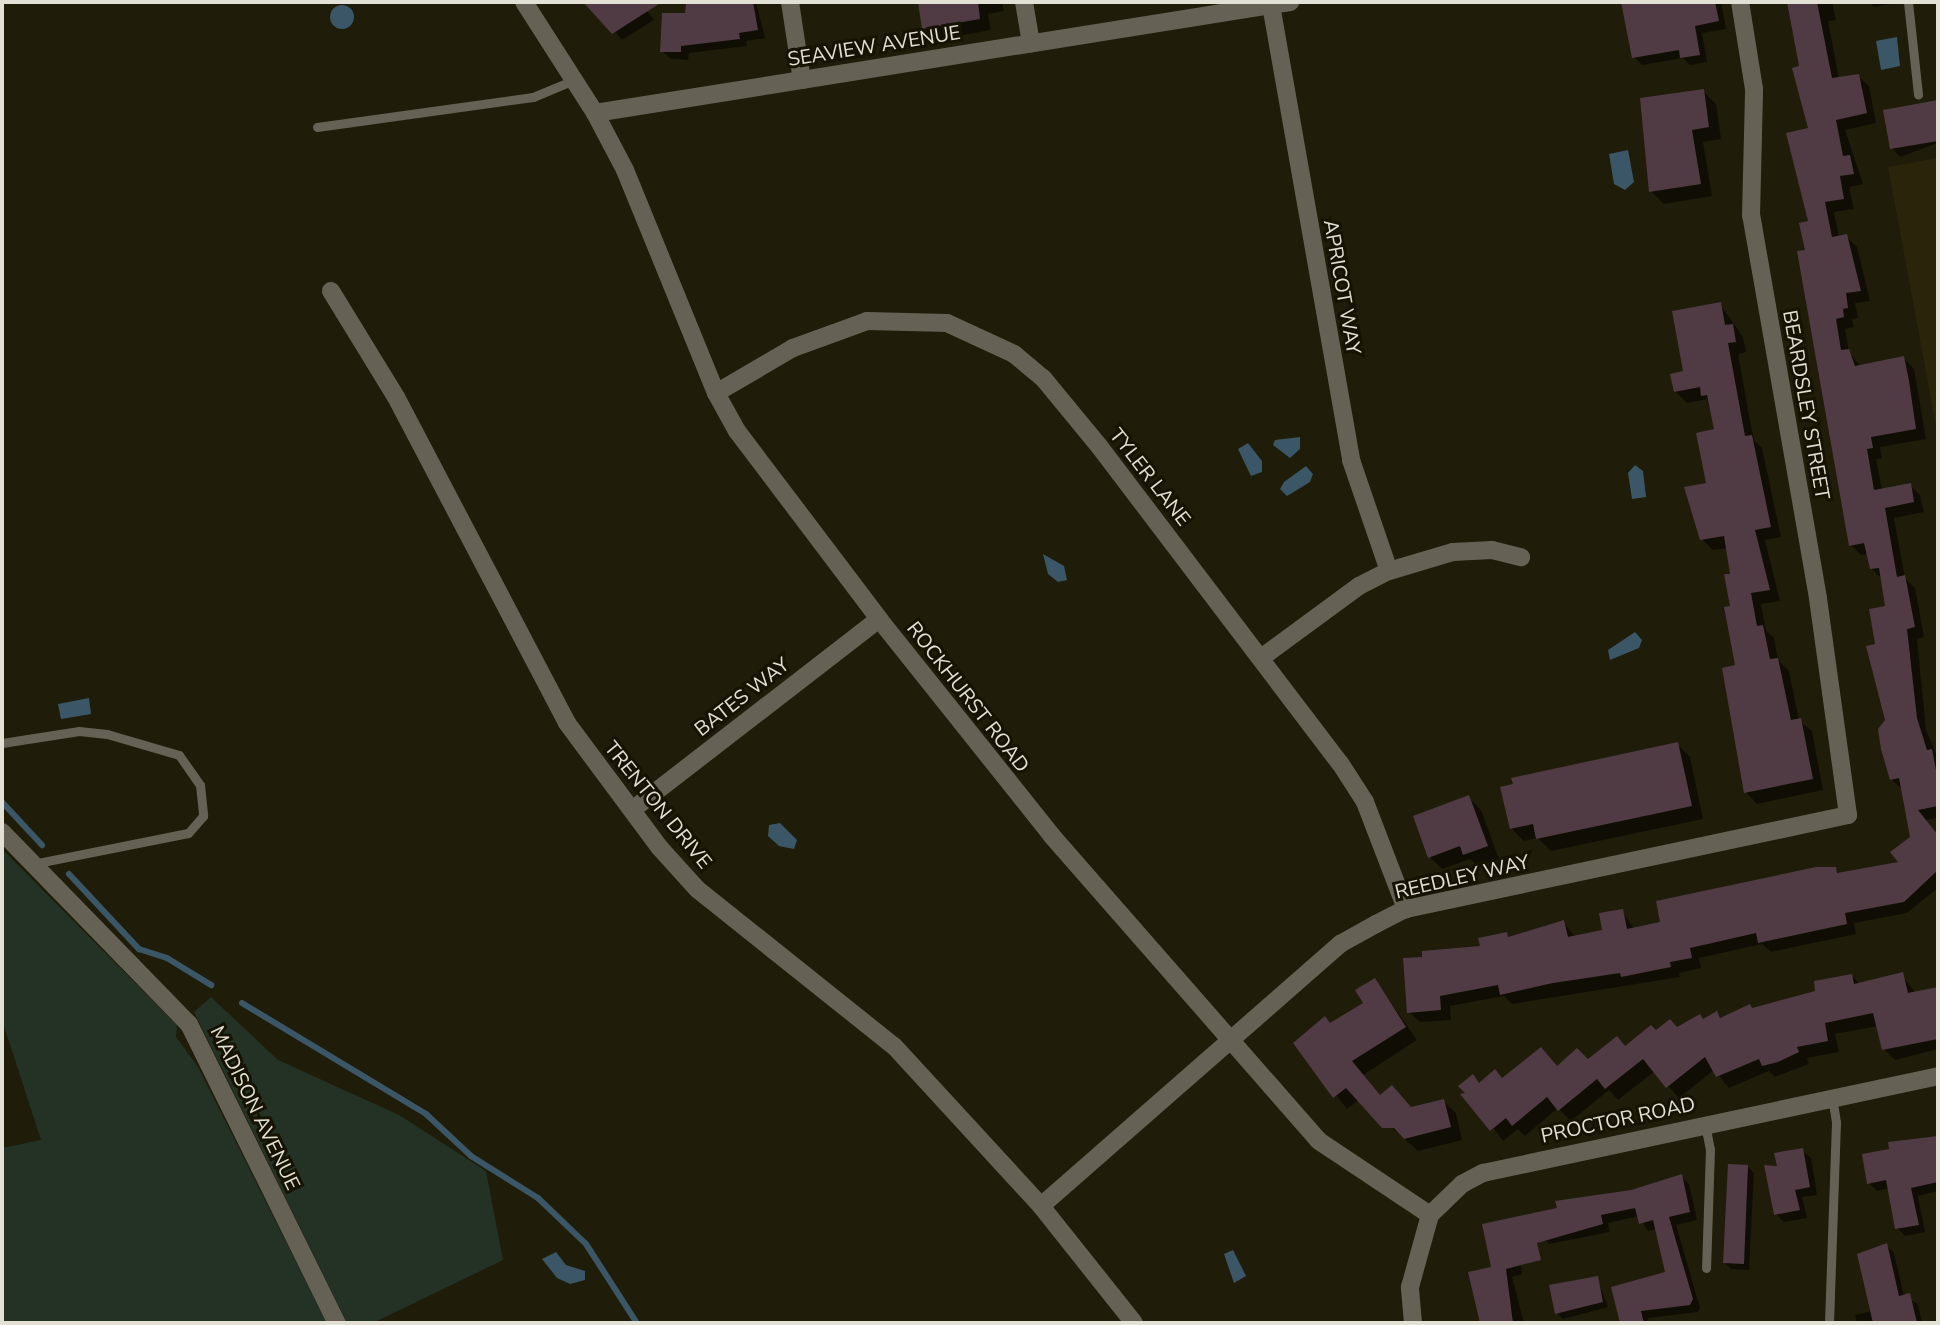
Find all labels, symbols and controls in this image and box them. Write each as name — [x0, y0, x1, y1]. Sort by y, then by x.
street label: SEAVIEW AVENUE — [786, 20, 962, 72]
street label: APRICOT WAY — [1318, 218, 1366, 356]
street label: BEARDSLEY STREET — [1778, 308, 1834, 502]
street label: TYLER LANE — [1105, 424, 1195, 530]
street label: ROCKHURST ROAD — [902, 617, 1034, 777]
street label: BATES WAY — [690, 653, 794, 741]
street label: TRENTON DRIVE — [599, 736, 717, 874]
street label: REEDLEY WAY — [1393, 850, 1531, 904]
street label: MADISON AVENUE — [205, 1022, 305, 1194]
street label: PROCTOR ROAD — [1539, 1092, 1697, 1148]

